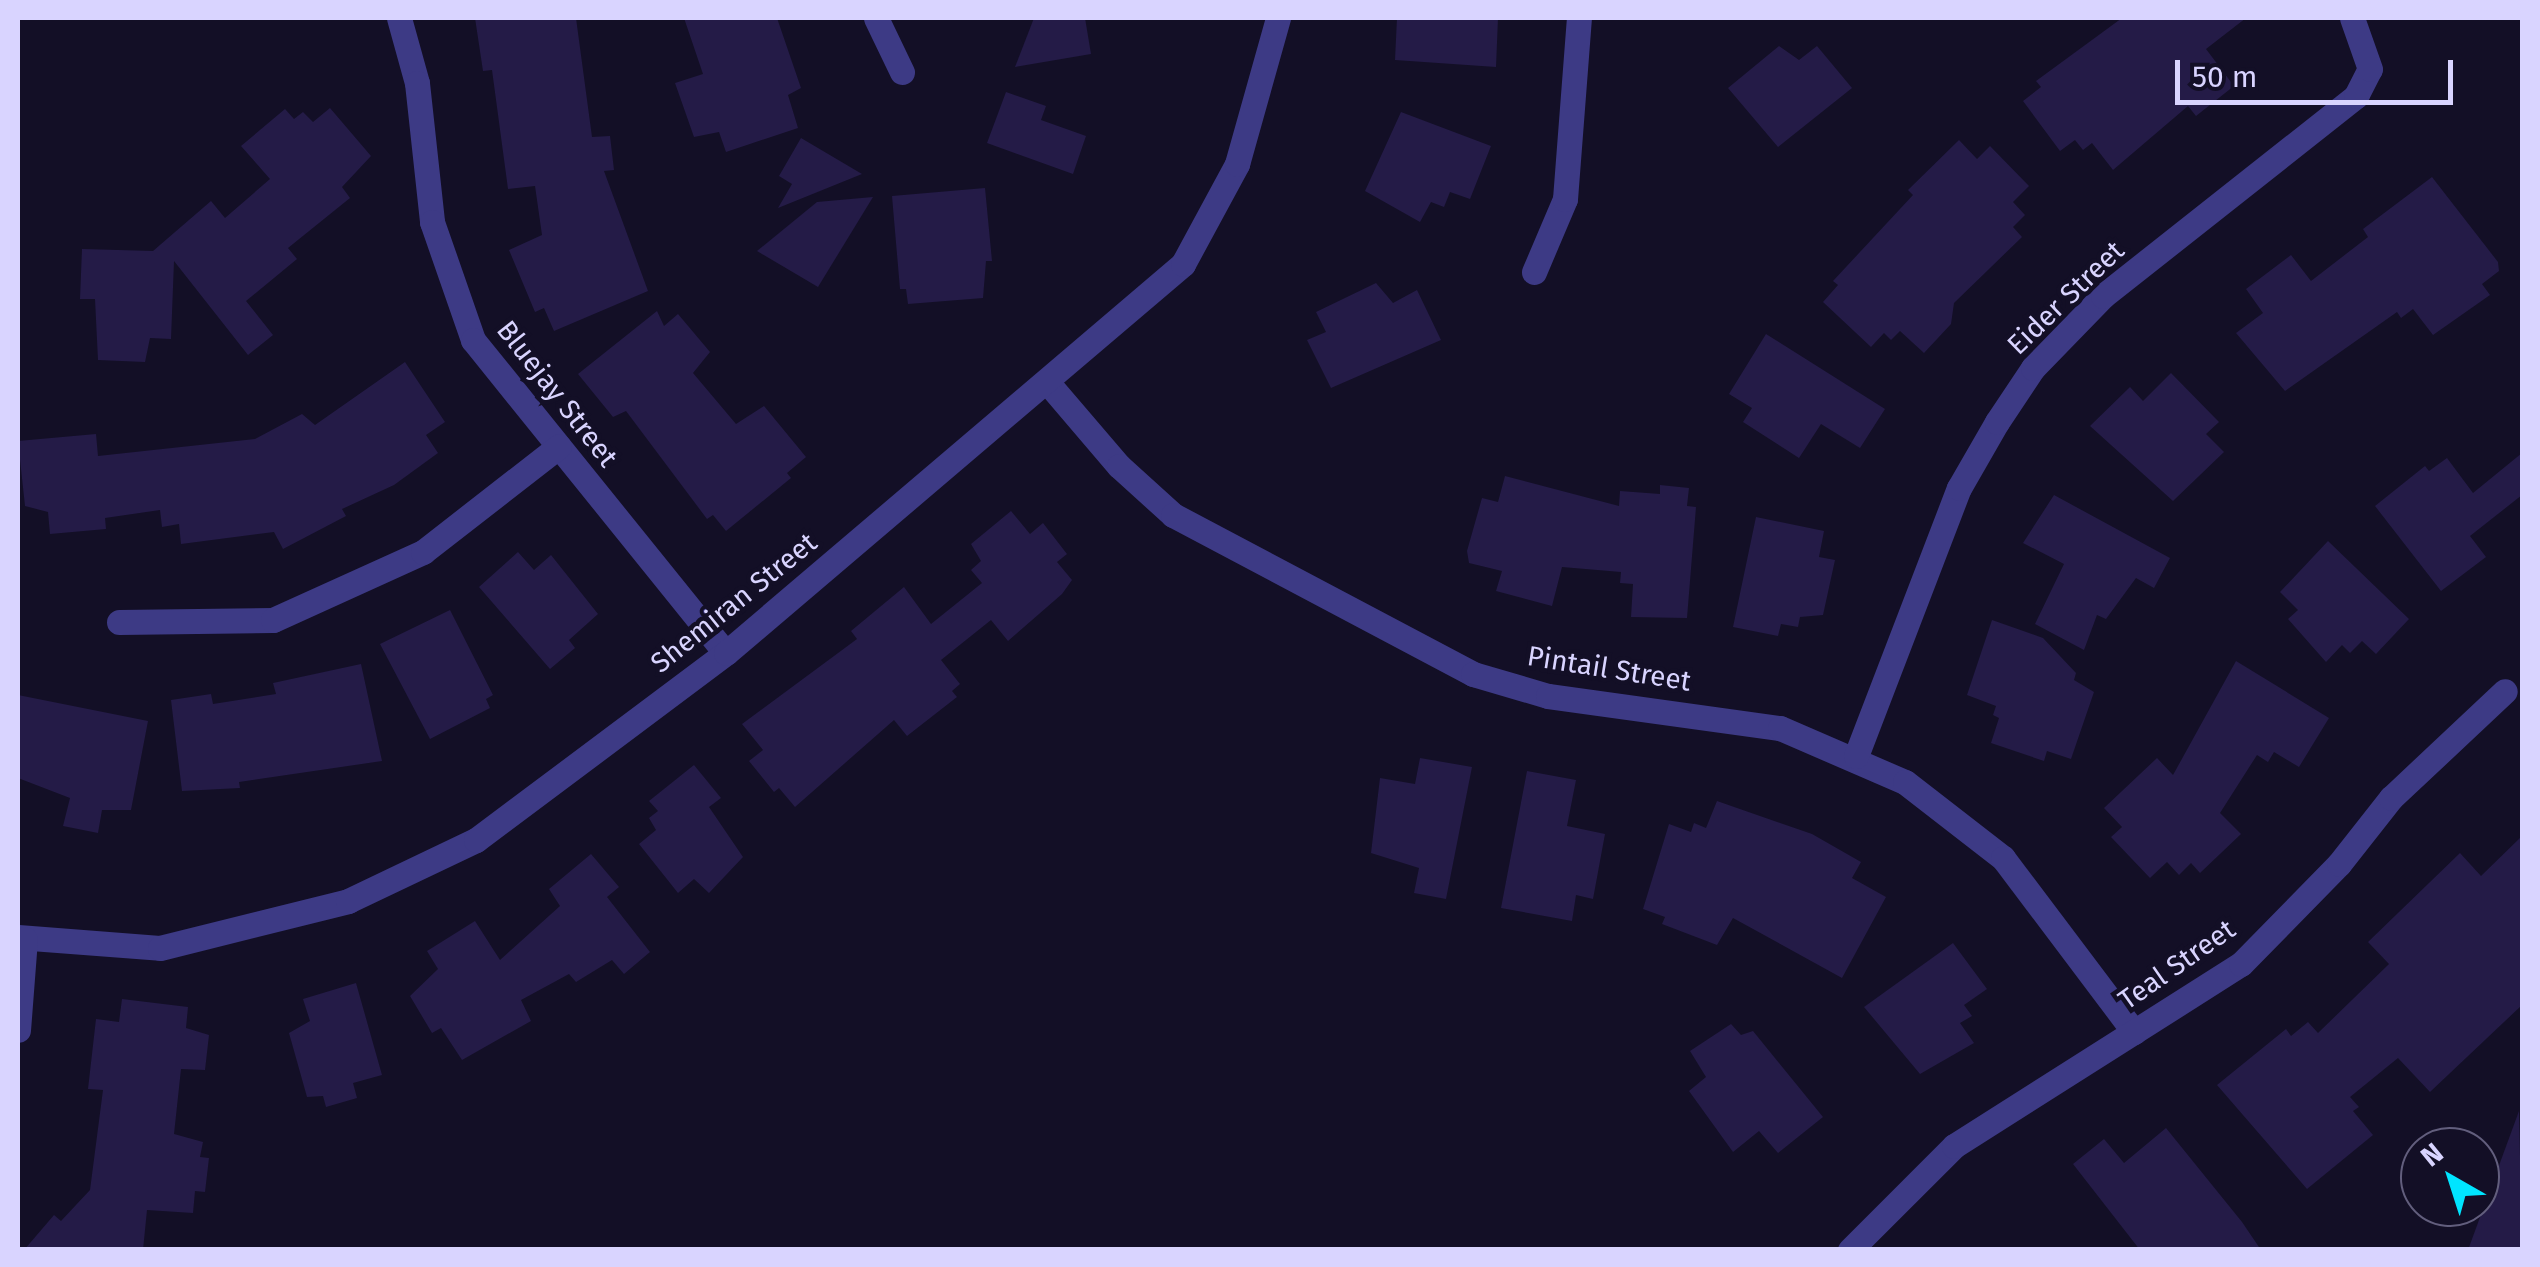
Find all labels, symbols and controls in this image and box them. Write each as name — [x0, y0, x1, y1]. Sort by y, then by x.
scale bar — [2180, 40, 2458, 102]
text: 50 m — [2192, 59, 2257, 95]
street label: Eider Street — [2001, 234, 2131, 362]
street label: Bluejay Street — [489, 314, 625, 474]
street label: Shemiran Street — [644, 526, 824, 680]
street label: Pintail Street — [1525, 639, 1693, 699]
street label: Teal Street — [2112, 913, 2242, 1017]
north arrow — [2400, 1127, 2500, 1227]
text: N — [2414, 1136, 2450, 1174]

